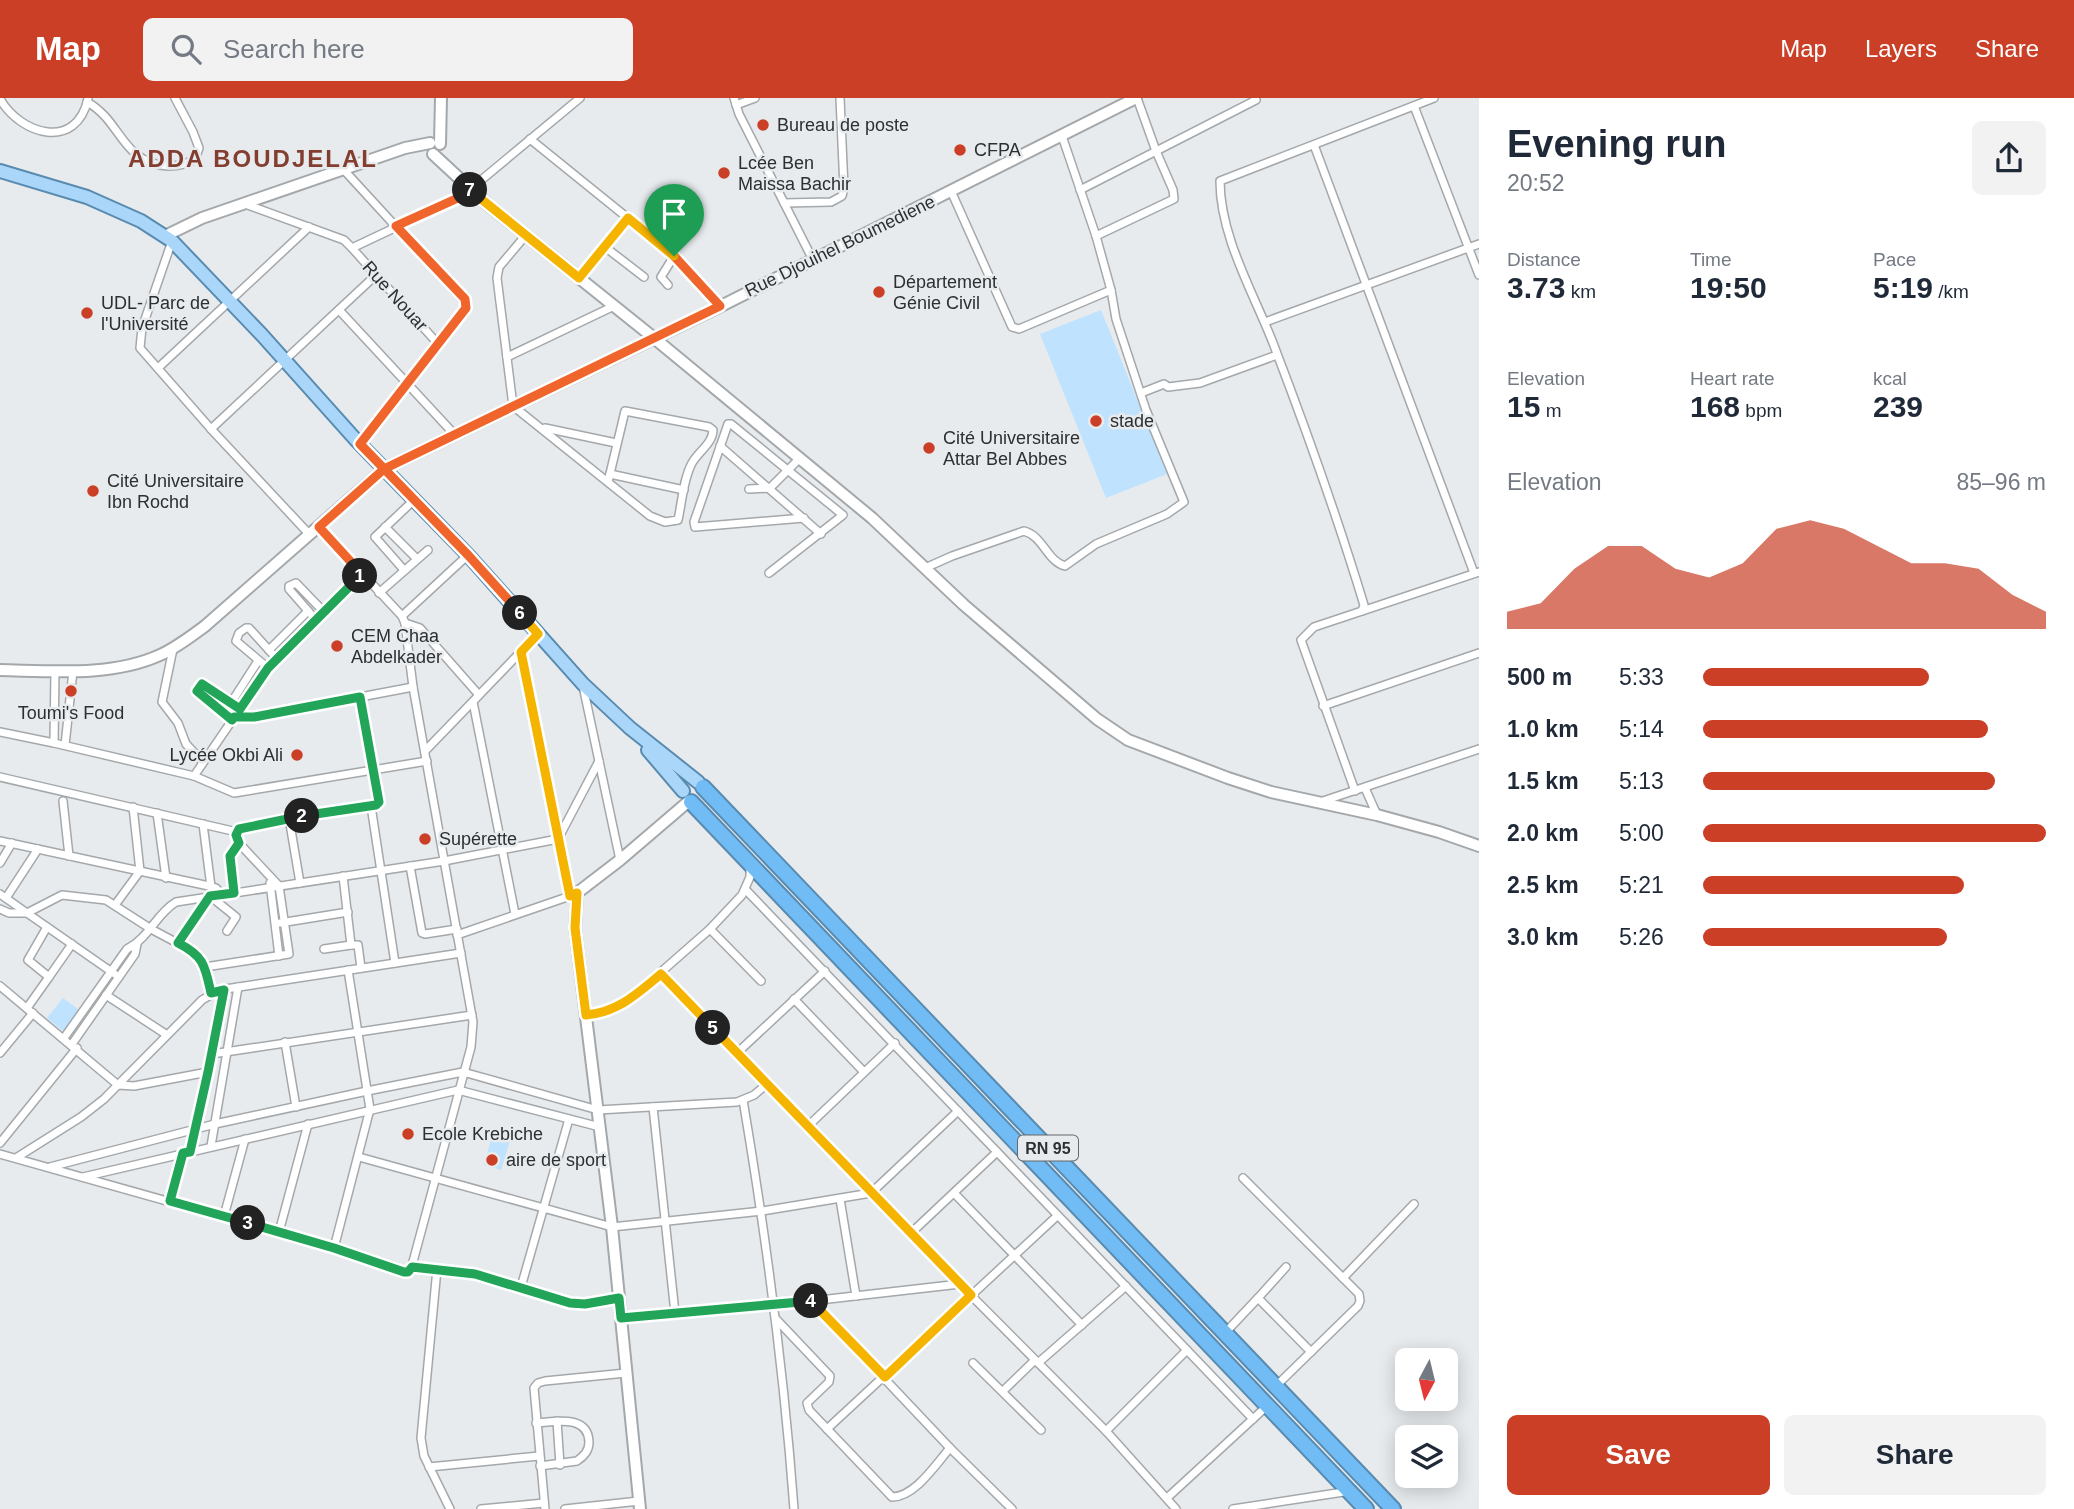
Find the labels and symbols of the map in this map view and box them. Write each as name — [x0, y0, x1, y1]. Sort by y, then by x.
place label: Bureau de poste — [777, 115, 909, 135]
marker: Bureau de poste — [755, 117, 771, 133]
place label: CFPA — [974, 140, 1021, 160]
marker: CFPA — [952, 142, 968, 158]
district label: ADDA BOUDJELAL — [128, 145, 378, 172]
place label: Lcée Ben Maissa Bachir — [738, 153, 851, 194]
marker: Lcée Ben Maissa Bachir — [716, 165, 732, 181]
pin: 7 — [452, 172, 488, 208]
pin — [644, 184, 704, 256]
street label: Rue Djouihel Boumediene — [742, 191, 938, 301]
street label: Rue Nouar — [358, 257, 432, 335]
place label: Département Génie Civil — [893, 272, 997, 313]
marker: Département Génie Civil — [871, 284, 887, 300]
place label: UDL- Parc de l'Université — [101, 293, 210, 334]
marker: UDL- Parc de l'Université — [79, 305, 95, 321]
place label: stade — [1110, 411, 1154, 431]
marker: stade — [1088, 413, 1104, 429]
place label: Cité Universitaire Attar Bel Abbes — [943, 428, 1080, 469]
marker: Cité Universitaire Attar Bel Abbes — [921, 440, 937, 456]
place label: Cité Universitaire Ibn Rochd — [107, 471, 244, 512]
marker: Cité Universitaire Ibn Rochd — [85, 483, 101, 499]
pin: 1 — [342, 559, 378, 594]
pin: 6 — [503, 596, 538, 630]
place label: CEM Chaa Abdelkader — [351, 626, 442, 667]
marker: CEM Chaa Abdelkader — [329, 638, 345, 654]
marker: Toumi's Food — [63, 683, 79, 699]
place label: Toumi's Food — [18, 703, 124, 723]
place label: Lycée Okbi Ali — [170, 745, 283, 765]
marker: Lycée Okbi Ali — [289, 747, 305, 763]
pin: 2 — [284, 798, 320, 834]
place label: Supérette — [439, 829, 517, 849]
marker: Supérette — [417, 831, 433, 847]
pin: 5 — [696, 1010, 730, 1046]
place label: Ecole Krebiche — [422, 1124, 543, 1144]
marker: Ecole Krebiche — [400, 1126, 416, 1142]
road number: RN 95 — [1018, 1136, 1078, 1160]
place label: aire de sport — [506, 1150, 606, 1170]
marker: aire de sport — [484, 1152, 500, 1168]
pin: 3 — [230, 1206, 266, 1240]
pin: 4 — [794, 1284, 828, 1318]
north arrow — [1395, 1348, 1458, 1410]

